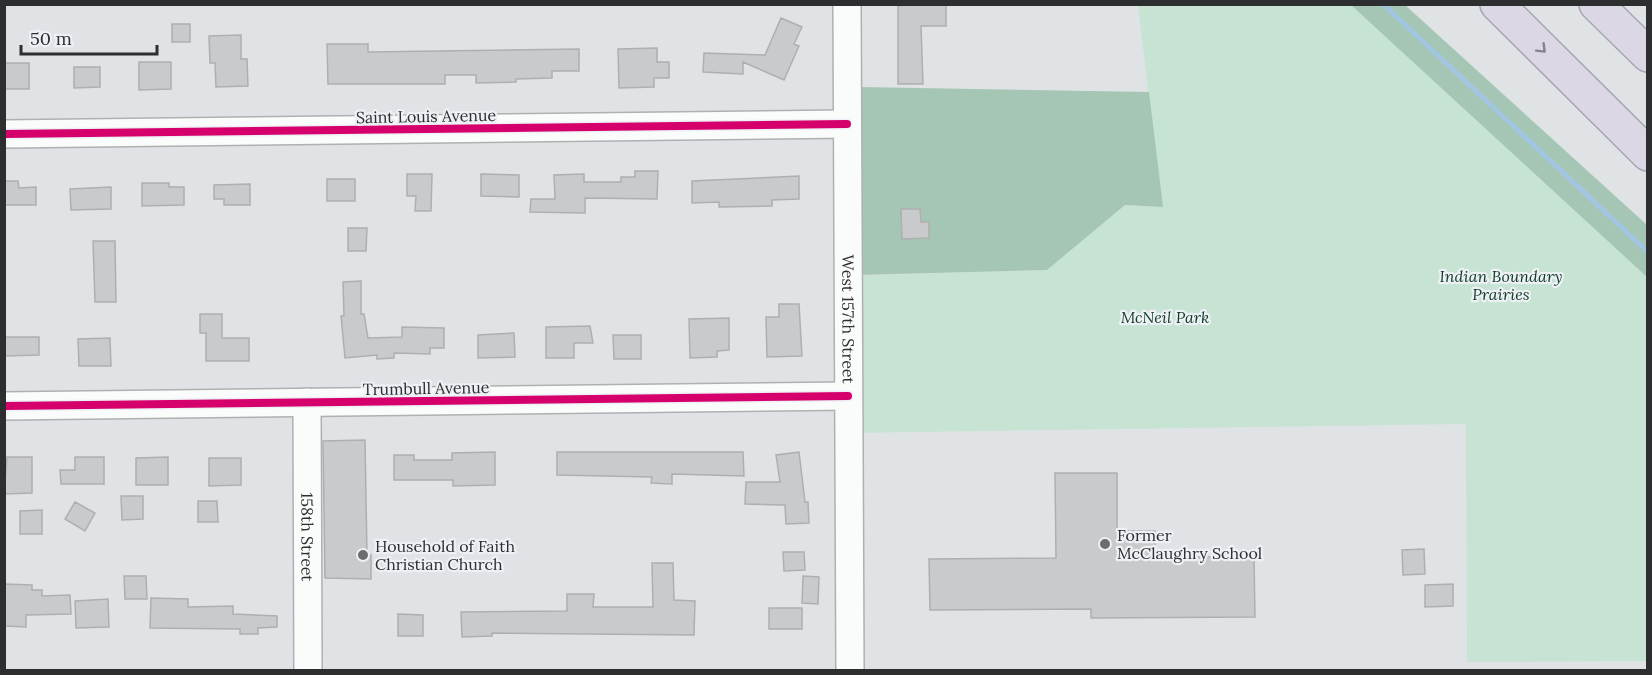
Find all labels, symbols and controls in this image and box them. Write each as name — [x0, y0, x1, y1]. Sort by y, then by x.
scale bar — [21, 18, 158, 56]
text: 50 m — [30, 27, 72, 50]
one-way arrow — [1535, 42, 1545, 53]
street label: Saint Louis Avenue — [356, 105, 497, 127]
street label: West 157th Street — [838, 254, 859, 384]
park label: Indian Boundary Prairies — [1440, 266, 1562, 304]
park label: McNeil Park — [1121, 307, 1209, 327]
street label: Trumbull Avenue — [362, 377, 490, 399]
street label: 158th Street — [297, 492, 318, 582]
place label: Former McClaughry School — [1117, 525, 1262, 563]
place label: Household of Faith Christian Church — [375, 536, 515, 574]
marker: Former McClaughry School — [1098, 537, 1112, 551]
marker: Household of Faith Christian Church — [356, 548, 370, 562]

